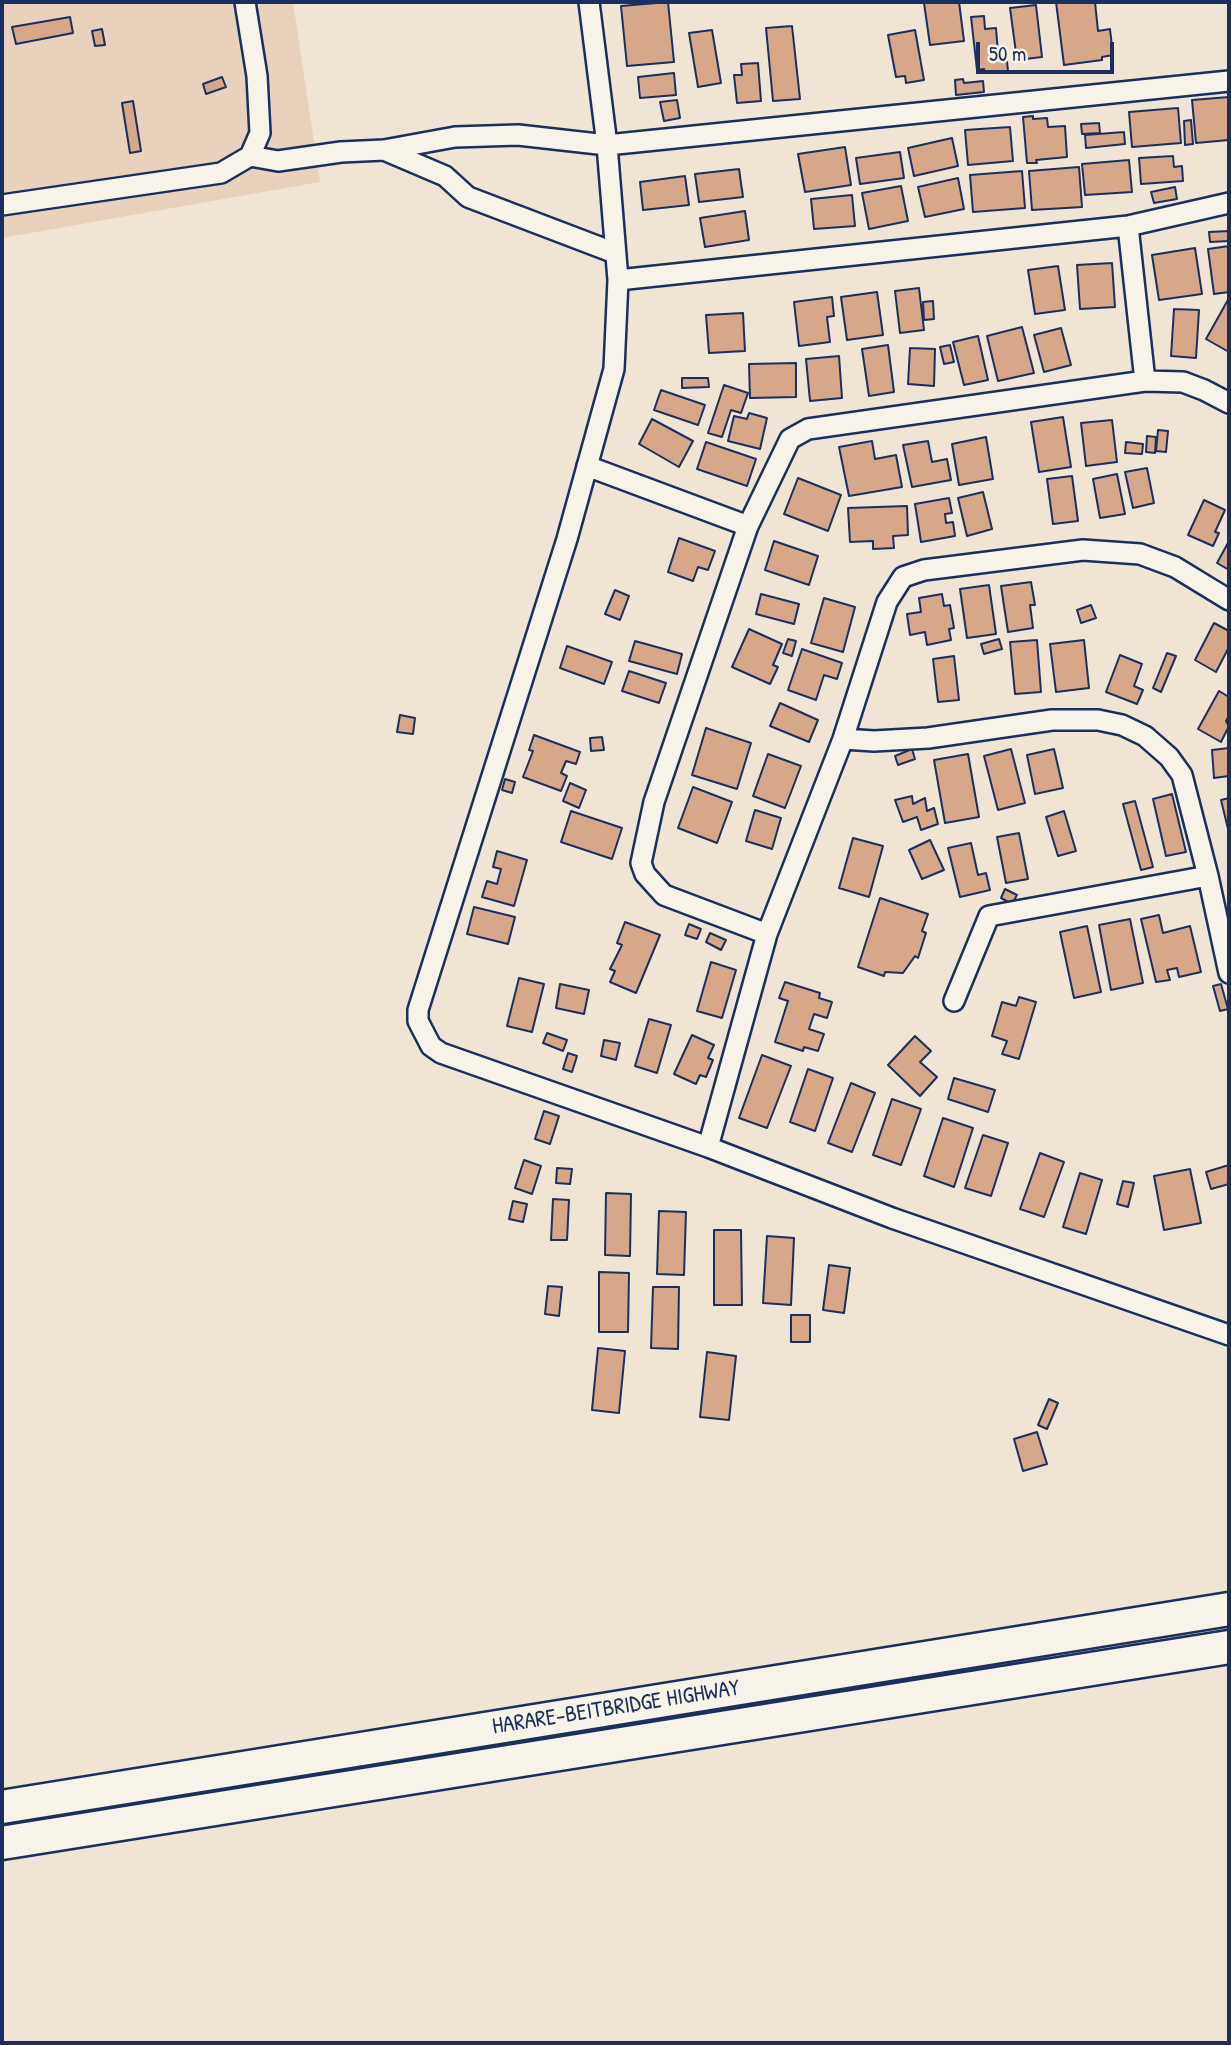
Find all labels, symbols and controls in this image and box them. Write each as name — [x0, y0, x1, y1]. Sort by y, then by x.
scale bar — [979, 28, 1117, 72]
text: 50 m — [989, 39, 1026, 68]
street label: HARARE-BEITBRIDGE HIGHWAY — [490, 1675, 742, 1741]

